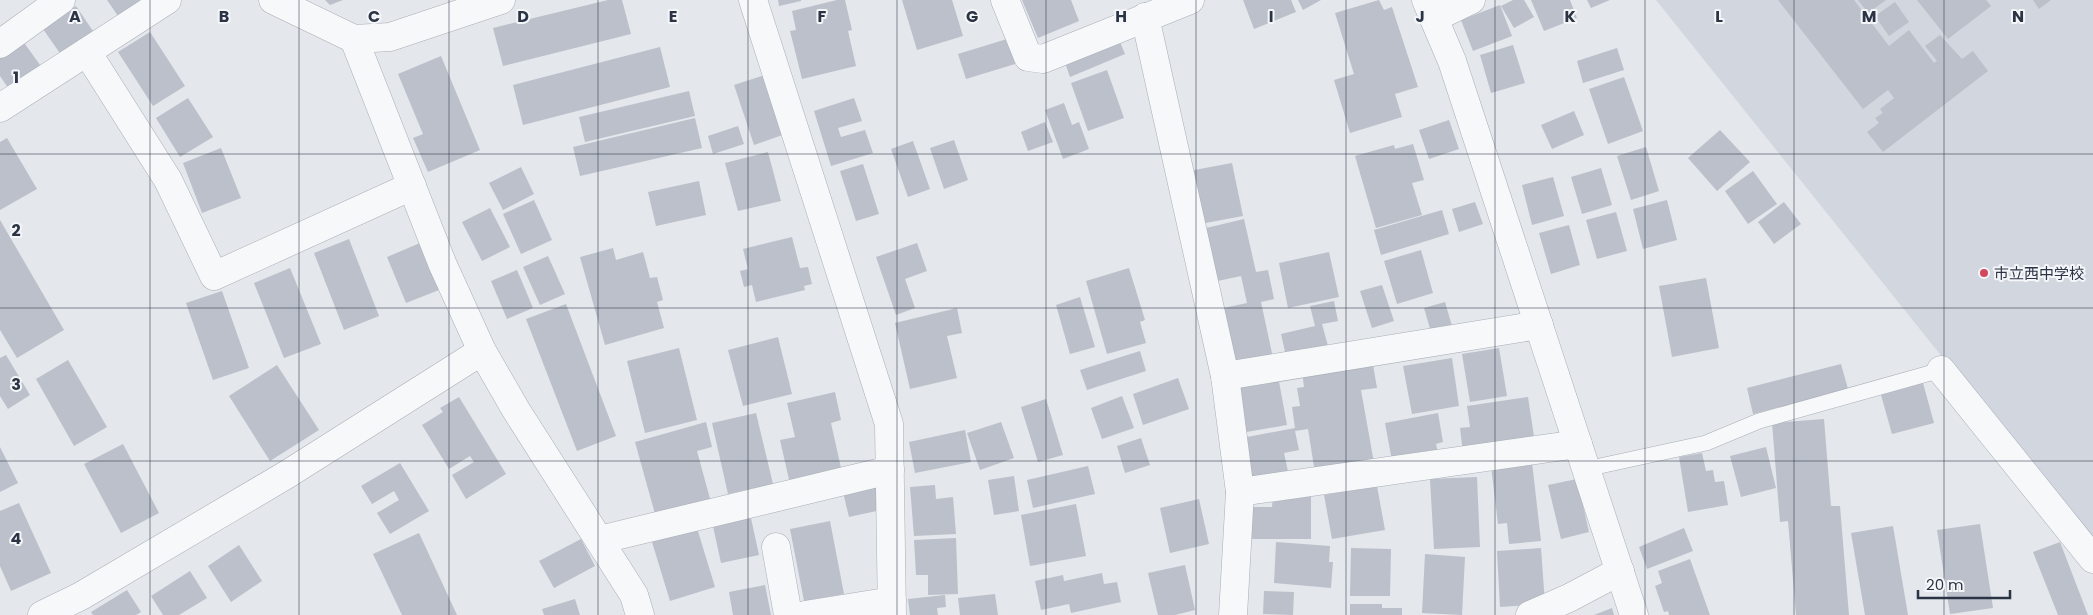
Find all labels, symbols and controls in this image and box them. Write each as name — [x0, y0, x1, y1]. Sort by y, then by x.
text: A — [69, 5, 81, 28]
text: B — [219, 5, 229, 28]
text: C — [368, 5, 380, 28]
text: D — [517, 5, 529, 28]
text: E — [669, 5, 677, 28]
text: F — [818, 5, 827, 28]
text: G — [966, 5, 978, 28]
text: H — [1115, 5, 1127, 28]
text: I — [1269, 5, 1273, 28]
text: J — [1415, 5, 1425, 28]
text: K — [1564, 5, 1576, 28]
text: L — [1715, 5, 1723, 28]
text: M — [1862, 5, 1876, 28]
text: N — [2012, 5, 2024, 28]
text: 1 — [13, 66, 19, 89]
text: 2 — [11, 219, 21, 242]
place label: 市立西中学校 — [1994, 263, 2084, 284]
marker: 市立西中学校 — [1978, 267, 1990, 279]
text: 3 — [11, 373, 21, 396]
text: 4 — [11, 527, 22, 550]
scale bar — [1918, 568, 2010, 600]
text: 20 m — [1926, 574, 1964, 595]

